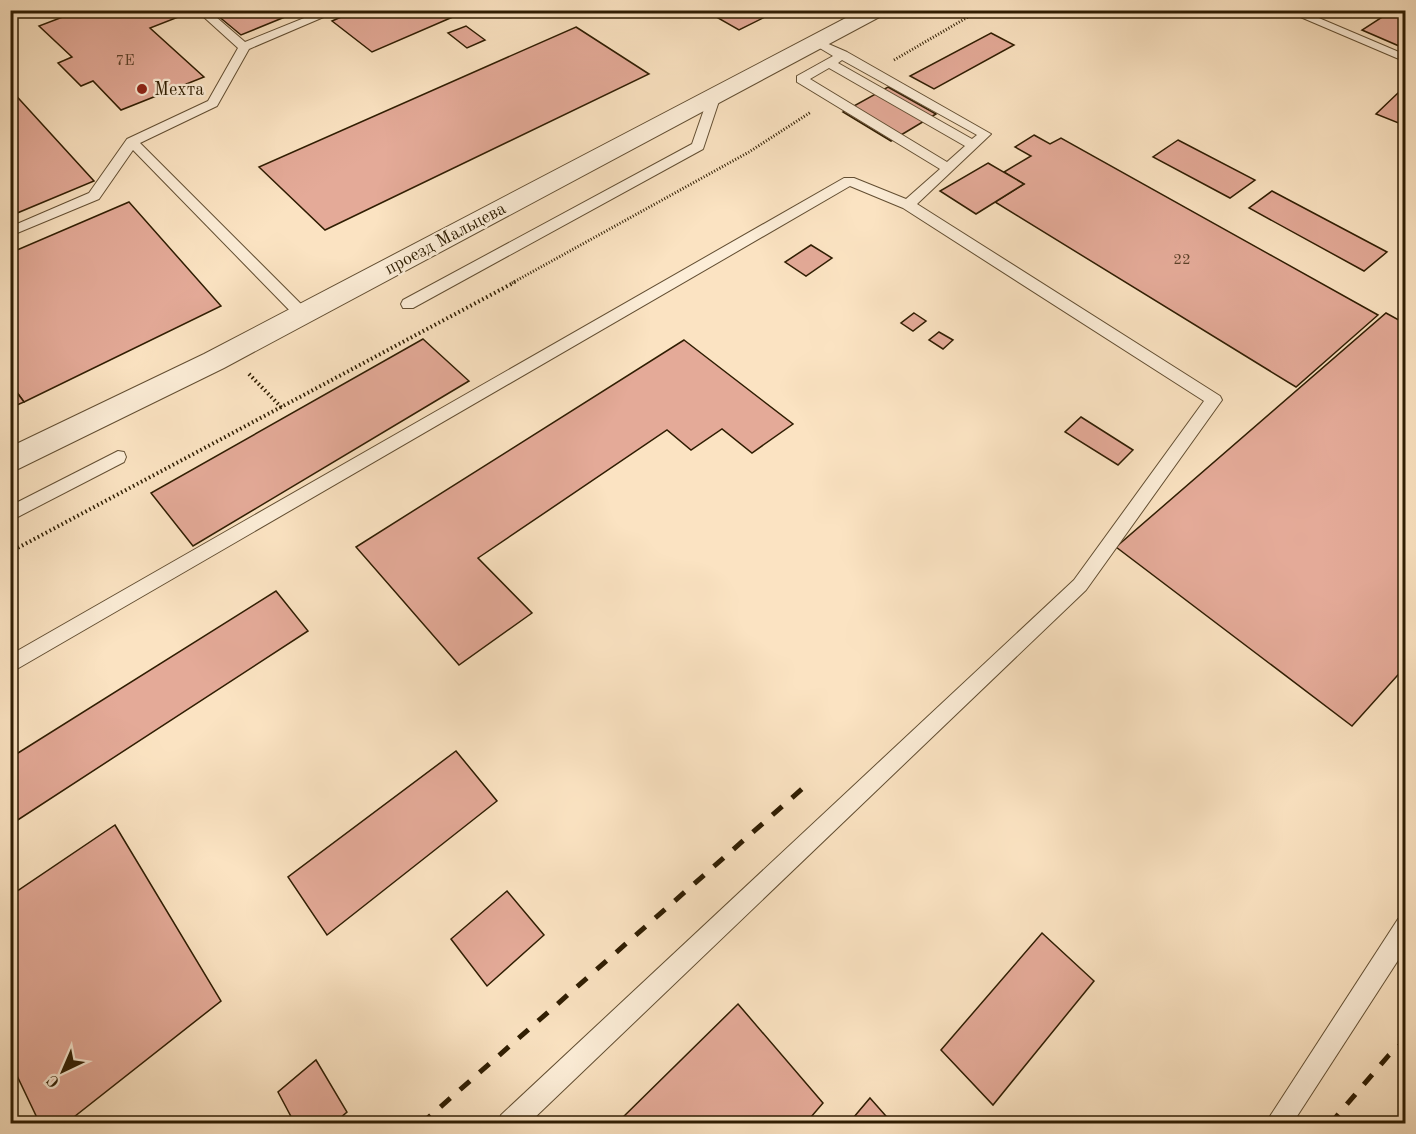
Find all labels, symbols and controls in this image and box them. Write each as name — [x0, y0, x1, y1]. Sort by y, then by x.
house number: 7Е — [115, 54, 135, 69]
place label: Мехта — [154, 81, 204, 99]
marker: Мехта — [135, 82, 149, 96]
street label: проезд Мальцева — [382, 199, 509, 278]
house number: 22 — [1173, 253, 1191, 268]
north arrow — [33, 1041, 93, 1101]
text: С — [45, 1071, 63, 1090]

